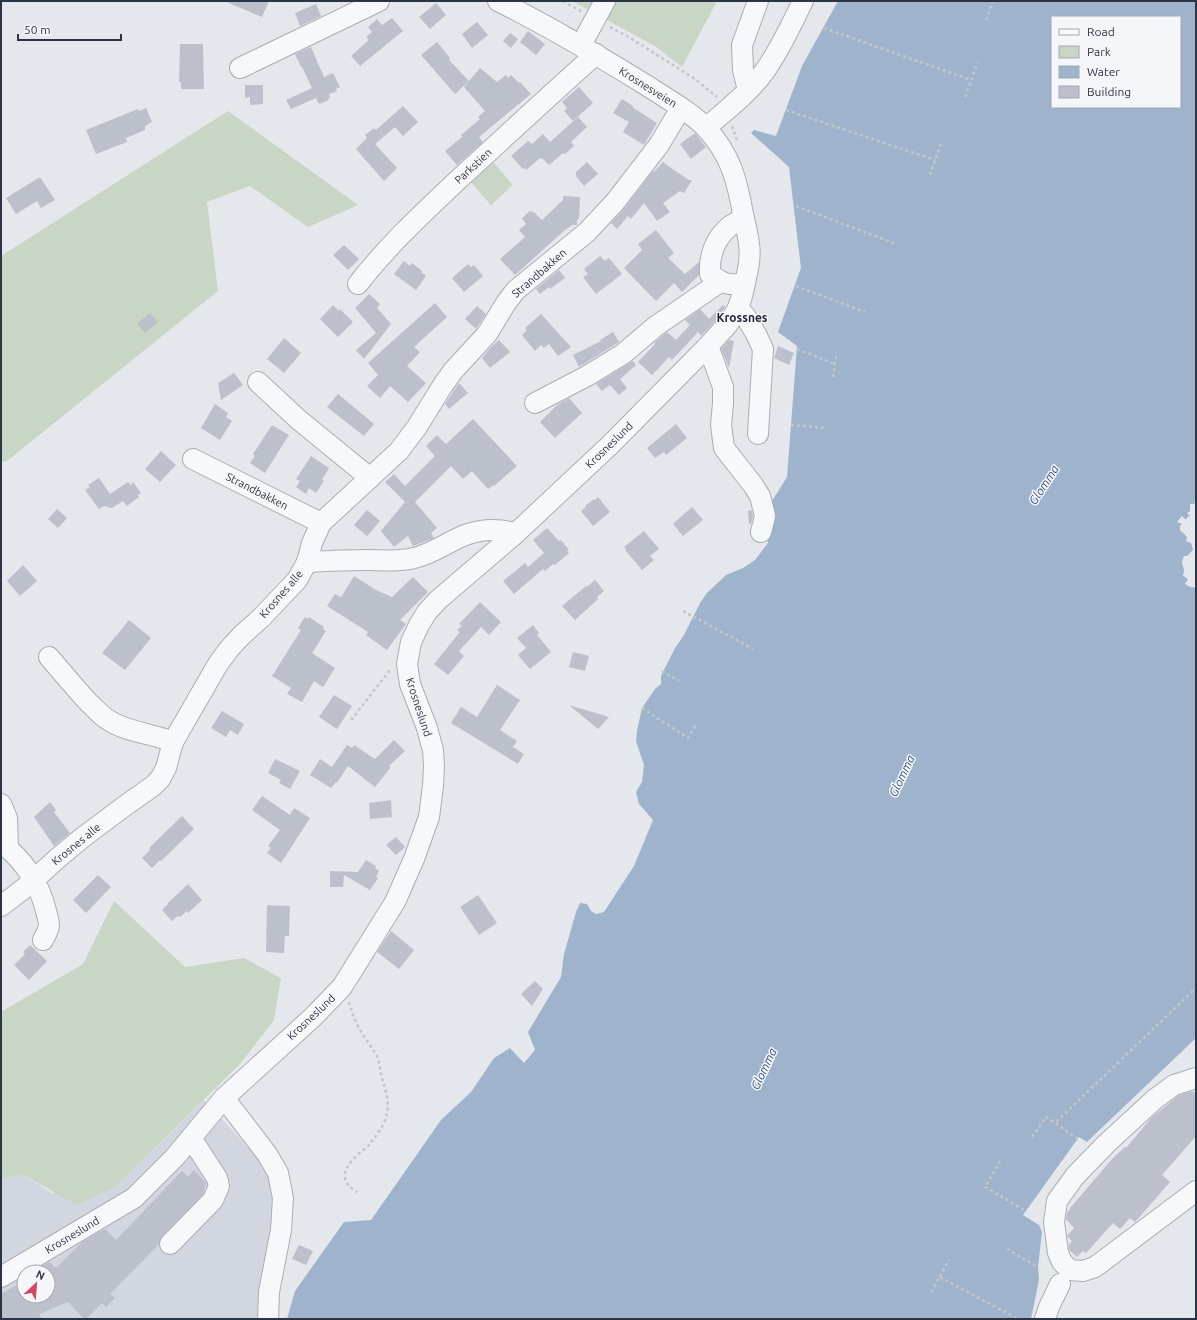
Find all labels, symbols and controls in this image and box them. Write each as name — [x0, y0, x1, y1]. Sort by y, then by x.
scale bar — [18, 16, 121, 42]
legend — [1051, 16, 1181, 108]
text: 50 m — [24, 23, 51, 36]
text: Road — [1087, 25, 1115, 38]
text: Park — [1087, 45, 1111, 58]
street label: Krosnesveien — [617, 65, 679, 109]
text: Water — [1087, 65, 1120, 78]
text: Building — [1087, 85, 1131, 98]
street label: Parkstien — [452, 146, 494, 186]
street label: Strandbakken — [509, 246, 569, 300]
district label: Krossnes — [717, 311, 768, 324]
street label: Krosneslund — [583, 419, 635, 471]
water label: Glomma — [1026, 462, 1061, 507]
street label: Strandbakken — [224, 470, 290, 512]
street label: Krosnes alle — [257, 568, 305, 620]
street label: Krosneslund — [404, 676, 434, 738]
water label: Glomma — [886, 753, 917, 799]
street label: Krosnes alle — [49, 821, 103, 867]
street label: Krosneslund — [285, 992, 337, 1042]
water label: Glomma — [748, 1046, 779, 1092]
street label: Krosneslund — [43, 1214, 101, 1256]
north arrow — [16, 1264, 56, 1304]
text: N — [34, 1268, 47, 1282]

